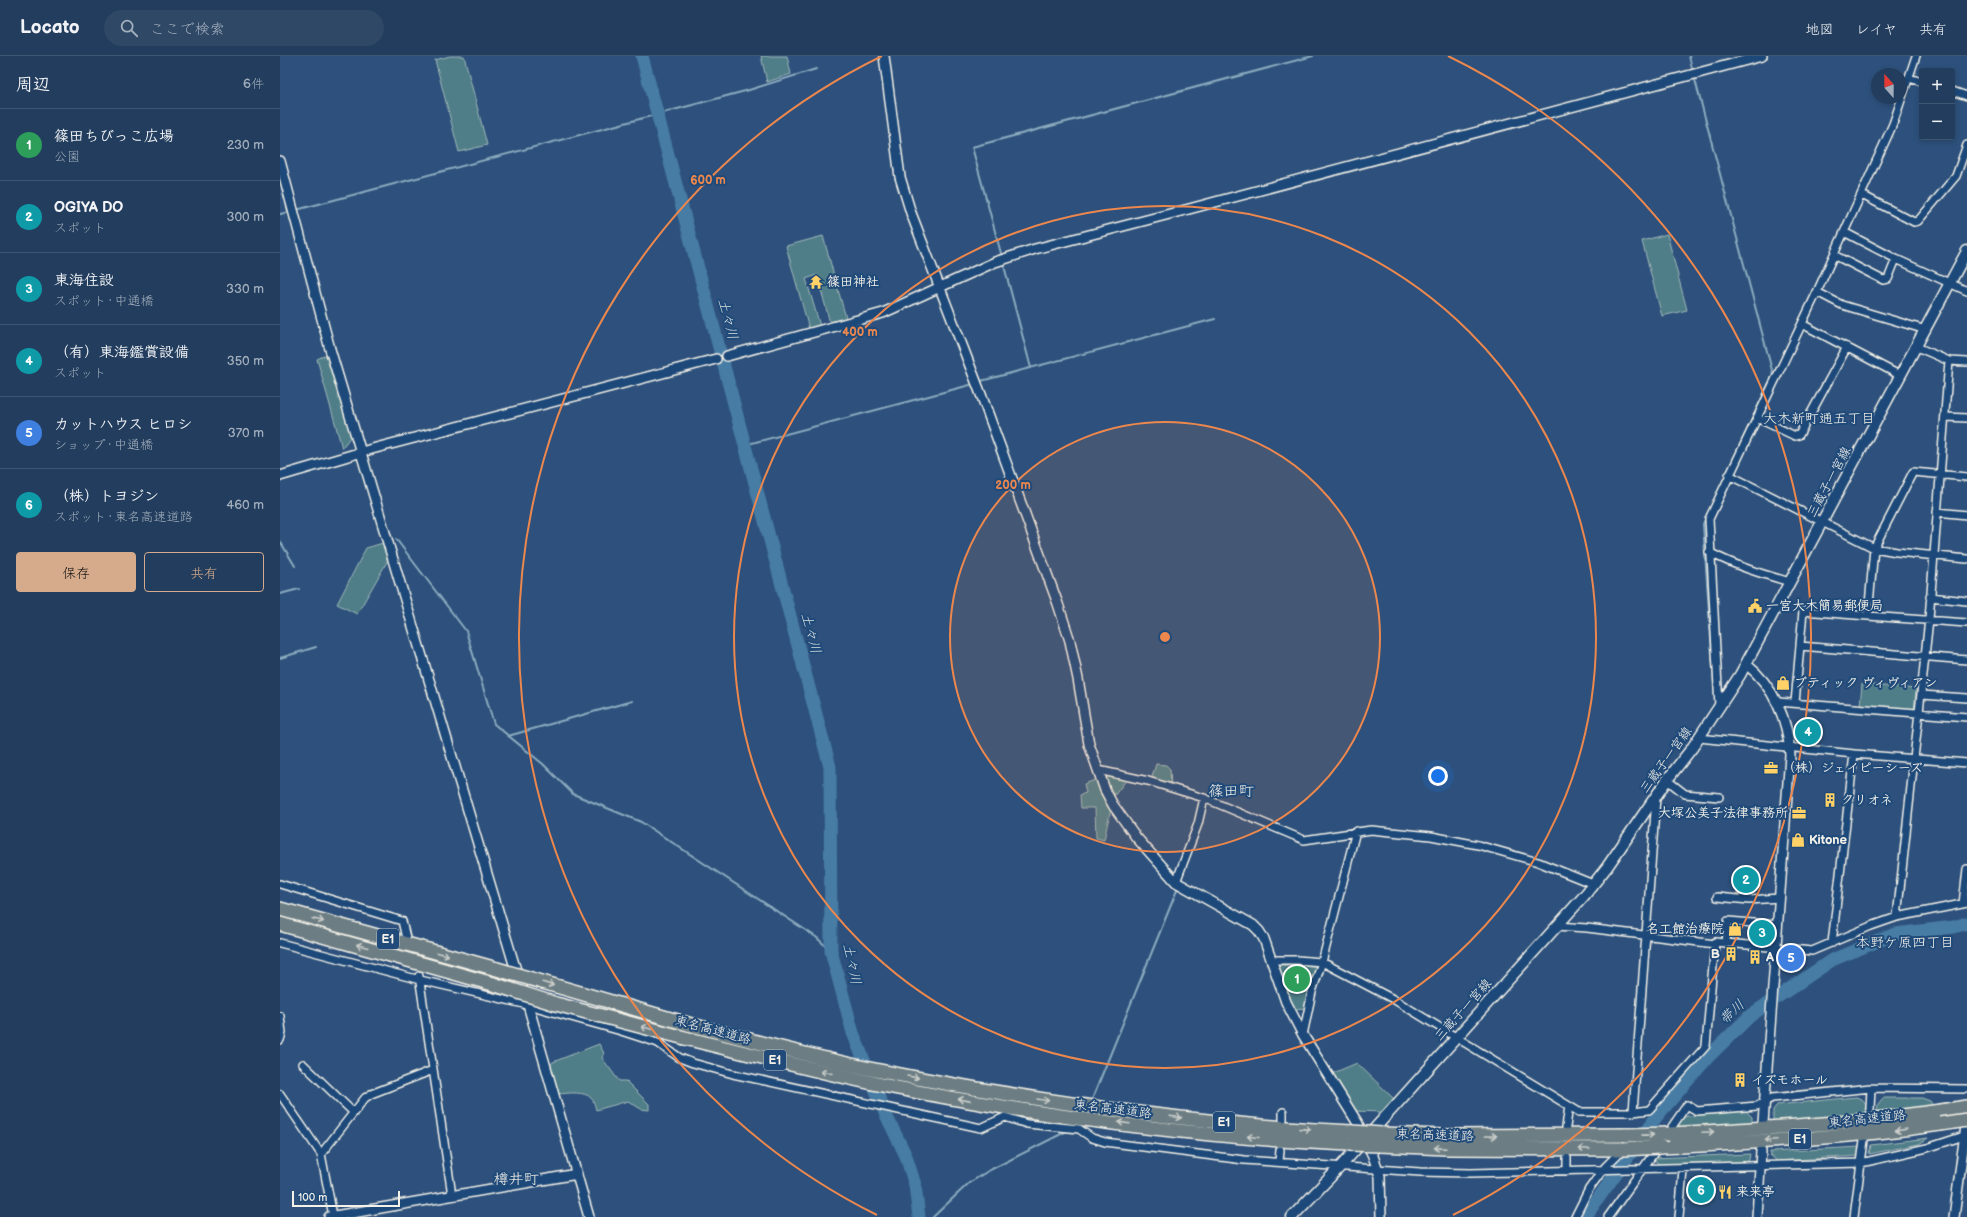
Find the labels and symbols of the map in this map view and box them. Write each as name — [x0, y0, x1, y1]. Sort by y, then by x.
north arrow — [1871, 68, 1907, 104]
text: 600 m — [690, 173, 726, 188]
temple icon: 篠田神社 — [808, 274, 824, 290]
place label: 篠田神社 — [827, 274, 879, 290]
water label: 土々川 — [714, 297, 742, 341]
text: 400 m — [842, 325, 878, 340]
district label: 大木新町通五丁目 — [1763, 410, 1875, 427]
street label: 三蔵子一宮線 — [1804, 443, 1855, 520]
text: 200 m — [995, 478, 1031, 493]
public building icon: 一宮大木簡易郵便局 — [1747, 598, 1763, 614]
place label: 一宮大木簡易郵便局 — [1766, 598, 1883, 614]
water label: 土々川 — [797, 611, 825, 655]
centre of rings — [1158, 630, 1172, 644]
shop icon: ブティック ヴィヴィアン — [1775, 675, 1791, 691]
place label: ブティック ヴィヴィアン — [1794, 675, 1937, 691]
pin: 4 — [1795, 717, 1821, 747]
street label: 三蔵子一宮線 — [1637, 723, 1696, 796]
office icon: （株）ジェイピーシーズ — [1763, 760, 1779, 776]
place label: （株）ジェイピーシーズ — [1782, 760, 1923, 776]
your location — [1428, 766, 1448, 786]
district label: 篠田町 — [1208, 782, 1254, 801]
building icon: クリオネ — [1822, 792, 1838, 808]
place label: クリオネ — [1841, 792, 1893, 808]
place label: 大塚公美子法律事務所 — [1658, 805, 1788, 821]
office icon: 大塚公美子法律事務所 — [1791, 805, 1807, 821]
shop icon: Kitone — [1790, 832, 1806, 848]
place label: Kitone — [1809, 832, 1848, 848]
pin: 2 — [1733, 865, 1759, 895]
one-way arrow — [311, 916, 324, 924]
pin: 3 — [1749, 918, 1775, 948]
place label: 名工館治療院 — [1646, 921, 1724, 937]
shop icon: 名工館治療院 — [1727, 921, 1743, 937]
road number: E1 — [377, 929, 399, 949]
district label: 本野ケ原四丁目 — [1856, 934, 1954, 951]
one-way arrow — [355, 942, 368, 949]
water label: 土々川 — [839, 942, 865, 986]
pin: 5 — [1778, 943, 1804, 973]
place label: B — [1711, 946, 1720, 962]
building icon: B — [1723, 946, 1739, 962]
building icon: A — [1747, 949, 1763, 965]
place label: A — [1765, 949, 1774, 965]
one-way arrow — [436, 951, 449, 958]
pin: 1 — [1284, 964, 1310, 994]
street label: 三蔵子一宮線 — [1431, 975, 1496, 1044]
one-way arrow — [541, 981, 554, 988]
water label: 帯川 — [1716, 996, 1748, 1028]
street label: 東名高速道路 — [673, 1012, 753, 1048]
one-way arrow — [641, 1024, 654, 1032]
road number: E1 — [764, 1050, 786, 1070]
one-way arrow — [820, 1068, 833, 1075]
building icon: イズモホール — [1732, 1072, 1748, 1088]
place label: イズモホール — [1751, 1072, 1828, 1088]
one-way arrow — [906, 1073, 919, 1081]
one-way arrow — [958, 1096, 971, 1104]
one-way arrow — [1036, 1096, 1049, 1104]
street label: 東名高速道路 — [1073, 1096, 1153, 1122]
street label: 東名高速道路 — [1827, 1107, 1907, 1131]
road number: E1 — [1213, 1112, 1235, 1132]
one-way arrow — [1169, 1113, 1182, 1121]
one-way arrow — [1117, 1119, 1130, 1127]
one-way arrow — [1298, 1126, 1311, 1133]
street label: 東名高速道路 — [1396, 1126, 1474, 1144]
one-way arrow — [1895, 1126, 1908, 1134]
one-way arrow — [1701, 1128, 1714, 1136]
road number: E1 — [1789, 1129, 1811, 1149]
one-way arrow — [1641, 1131, 1654, 1139]
one-way arrow — [1484, 1132, 1497, 1140]
one-way arrow — [1247, 1133, 1260, 1141]
one-way arrow — [1765, 1137, 1778, 1144]
one-way arrow — [1434, 1144, 1447, 1152]
one-way arrow — [1578, 1145, 1591, 1153]
district label: 樽井町 — [493, 1170, 539, 1189]
pin: 6 — [1688, 1175, 1714, 1205]
restaurant icon: 来来亭 — [1717, 1184, 1733, 1200]
place label: 来来亭 — [1736, 1184, 1775, 1200]
scale bar — [292, 1189, 400, 1208]

